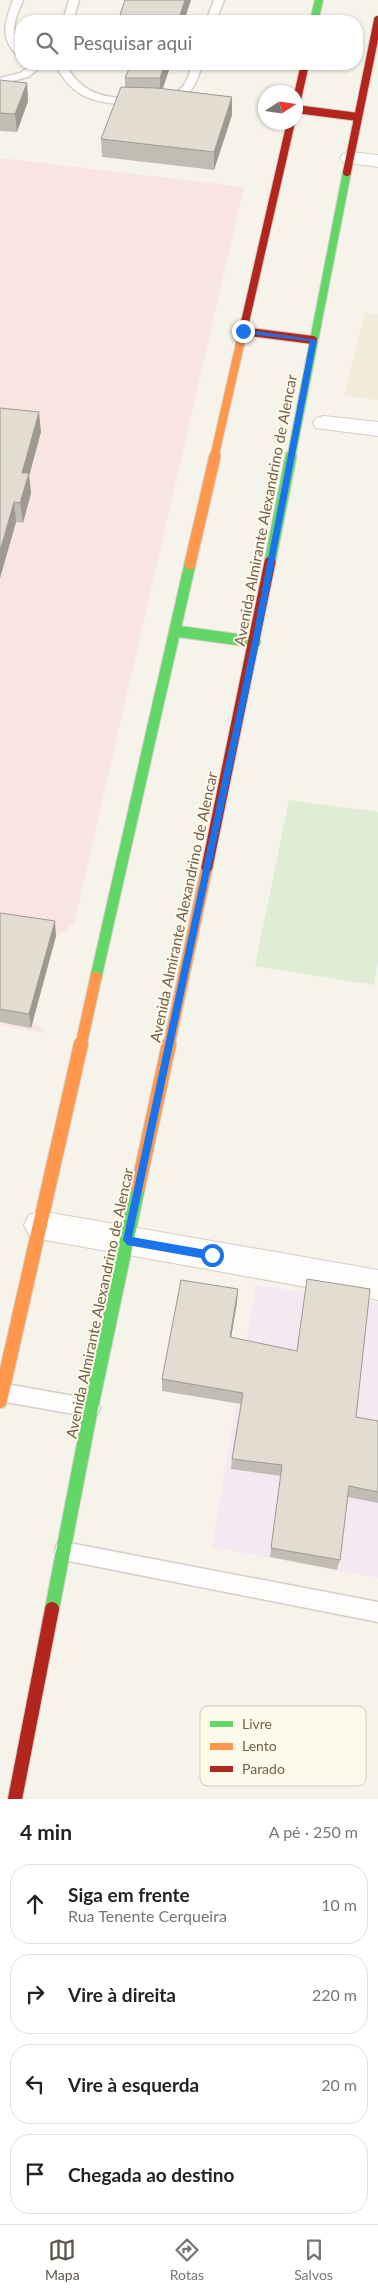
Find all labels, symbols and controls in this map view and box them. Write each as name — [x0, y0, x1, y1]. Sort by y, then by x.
search box — [15, 15, 363, 70]
icon: search — [33, 29, 61, 57]
text: Pesquisar aqui — [73, 31, 192, 54]
north arrow — [258, 85, 303, 130]
route end — [232, 320, 255, 343]
street label: Avenida Almirante Alexandrino de Alencar — [230, 372, 300, 647]
street label: Avenida Almirante Alexandrino de Alencar — [145, 770, 221, 1044]
street label: Avenida Almirante Alexandrino de Alencar — [61, 1166, 137, 1440]
route start — [201, 1244, 224, 1267]
legend — [200, 1706, 366, 1786]
text: Livre — [242, 1715, 272, 1732]
text: Lento — [242, 1737, 277, 1754]
text: Parado — [242, 1760, 285, 1777]
text: 4 min — [20, 1819, 72, 1844]
text: A pé · 250 m — [269, 1822, 358, 1841]
text: Siga em frente — [68, 1883, 190, 1906]
icon: ahead — [21, 1890, 49, 1918]
text: 10 m — [321, 1895, 357, 1914]
text: Rua Tenente Cerqueira — [68, 1906, 227, 1925]
icon: right — [21, 1980, 49, 2008]
text: Vire à direita — [68, 1983, 176, 2006]
text: 220 m — [312, 1985, 357, 2004]
icon: left — [21, 2070, 49, 2098]
text: Vire à esquerda — [68, 2073, 199, 2096]
text: 20 m — [321, 2075, 357, 2094]
icon: arrive — [21, 2160, 49, 2188]
text: Chegada ao destino — [68, 2163, 234, 2186]
tab: Mapa — [45, 2236, 80, 2283]
tab: Rotas — [170, 2236, 204, 2283]
tab: Salvos — [294, 2236, 333, 2283]

